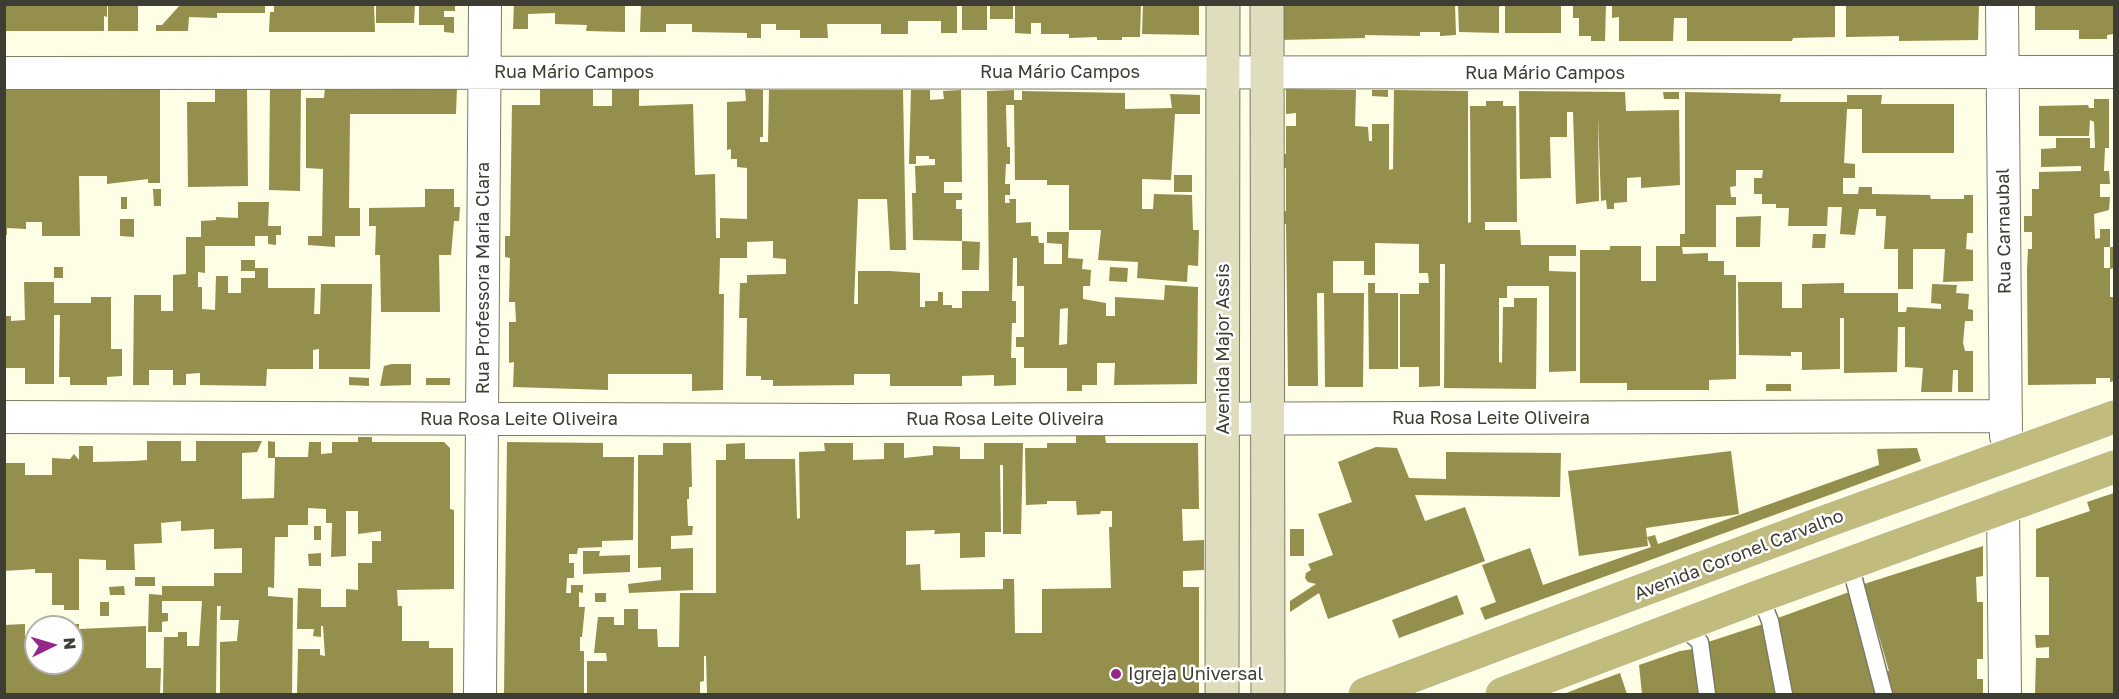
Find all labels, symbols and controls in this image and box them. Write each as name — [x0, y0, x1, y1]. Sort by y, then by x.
street label: Rua Mário Campos — [494, 61, 654, 83]
street label: Rua Mário Campos — [980, 61, 1140, 83]
street label: Rua Mário Campos — [1465, 62, 1625, 84]
street label: Rua Professora Maria Clara — [472, 162, 494, 394]
street label: Rua Carnaubal — [1992, 168, 2016, 294]
street label: Avenida Major Assis — [1212, 264, 1234, 434]
street label: Rua Rosa Leite Oliveira — [1392, 407, 1590, 429]
street label: Rua Rosa Leite Oliveira — [420, 408, 618, 430]
street label: Rua Rosa Leite Oliveira — [906, 408, 1104, 430]
street label: Avenida Coronel Carvalho — [1631, 505, 1847, 605]
north arrow — [24, 615, 84, 675]
text: N — [59, 637, 80, 651]
place label: Igreja Universal — [1128, 663, 1263, 685]
marker: Igreja Universal — [1109, 667, 1123, 681]

